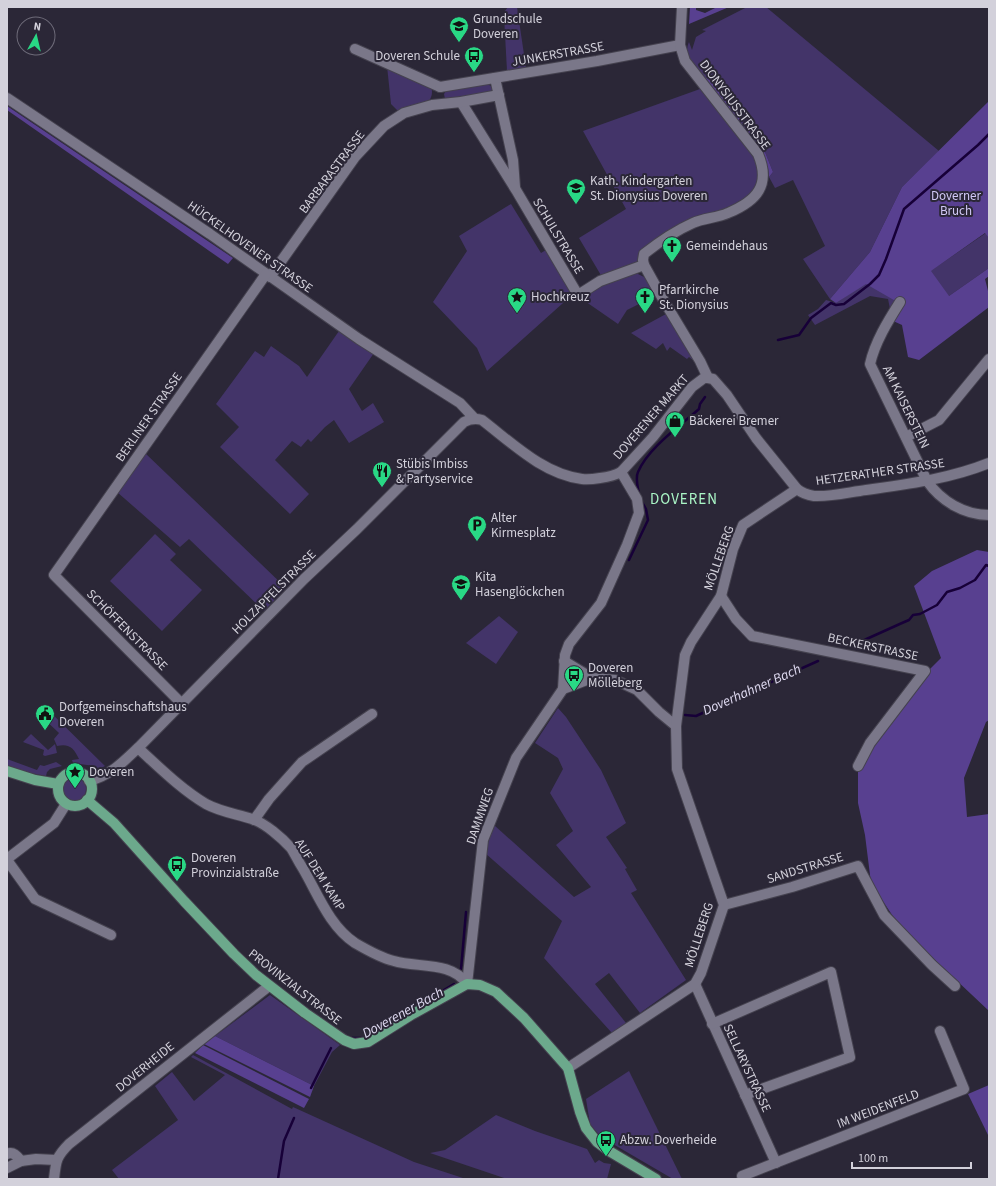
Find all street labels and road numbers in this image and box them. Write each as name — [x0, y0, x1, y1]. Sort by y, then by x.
street label: JUNKERSTRASSE — [511, 37, 606, 71]
street label: DIONYSIUSSTRASSE — [695, 56, 775, 154]
street label: BARBARASTRASSE — [295, 127, 369, 217]
street label: SCHULSTRASSE — [528, 195, 588, 278]
street label: HÜCKELHOVENER STRASSE — [184, 197, 316, 297]
street label: AM KAISERSTEIN — [878, 362, 934, 452]
street label: BERLINER STRASSE — [111, 369, 187, 465]
street label: DOVERENER MARKT — [609, 370, 693, 464]
street label: HETZERATHER STRASSE — [814, 454, 946, 490]
street label: MÖLLEBERG — [700, 523, 738, 593]
street label: HOLZAPFELSTRASSE — [228, 546, 320, 638]
street label: SCHÖFFENSTRASSE — [82, 585, 172, 675]
street label: BECKERSTRASSE — [826, 629, 920, 665]
street label: DAMMWEG — [462, 785, 498, 847]
street label: AUF DEM KAMP — [291, 835, 349, 915]
street label: SANDSTRASSE — [765, 848, 846, 888]
street label: MÖLLEBERG — [680, 900, 718, 970]
street label: PROVINZIALSTRASSE — [245, 945, 346, 1029]
street label: SELLARYSTRASSE — [719, 1021, 775, 1115]
street label: DOVERHEIDE — [112, 1038, 178, 1096]
street label: IM WEIDENFELD — [834, 1085, 922, 1133]

